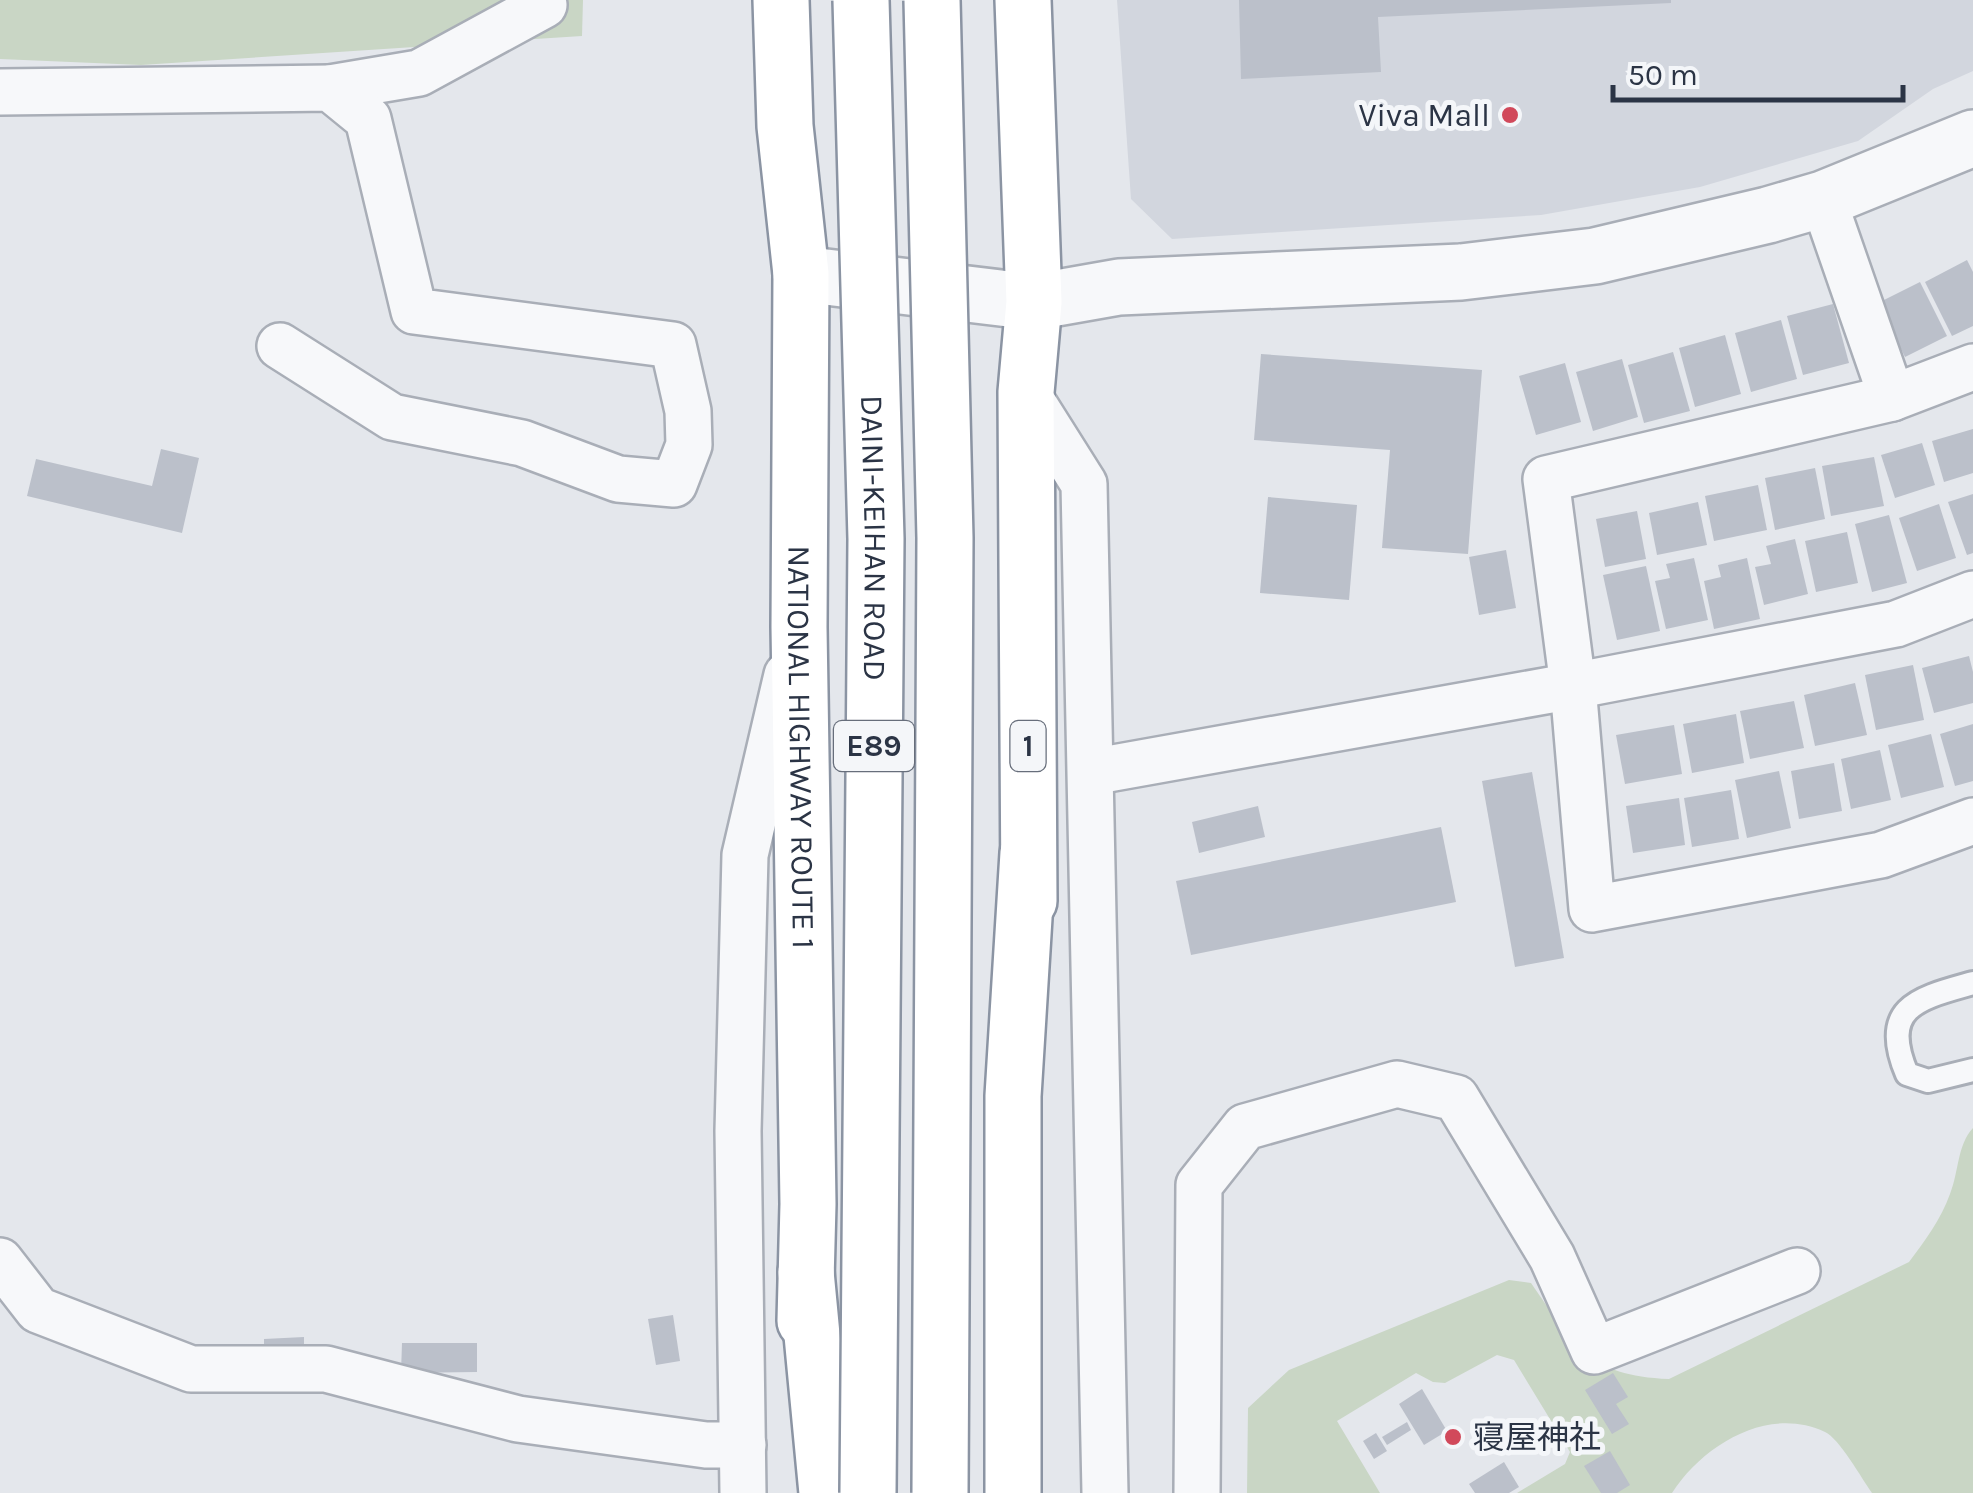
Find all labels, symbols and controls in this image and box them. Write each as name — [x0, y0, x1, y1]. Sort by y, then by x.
scale bar — [1613, 40, 1903, 102]
text: 50 m — [1628, 57, 1698, 93]
place label: Viva Mall — [1359, 97, 1490, 134]
marker: Viva Mall — [1499, 104, 1521, 126]
street label: DAINI-KEIHAN ROAD — [853, 394, 895, 681]
street label: NATIONAL HIGHWAY ROUTE 1 — [780, 545, 823, 949]
road number: E89 — [834, 721, 914, 771]
road number: 1 — [1010, 721, 1046, 771]
place label: 寝屋神社 — [1473, 1419, 1601, 1456]
marker: 寝屋神社 — [1442, 1426, 1464, 1448]

